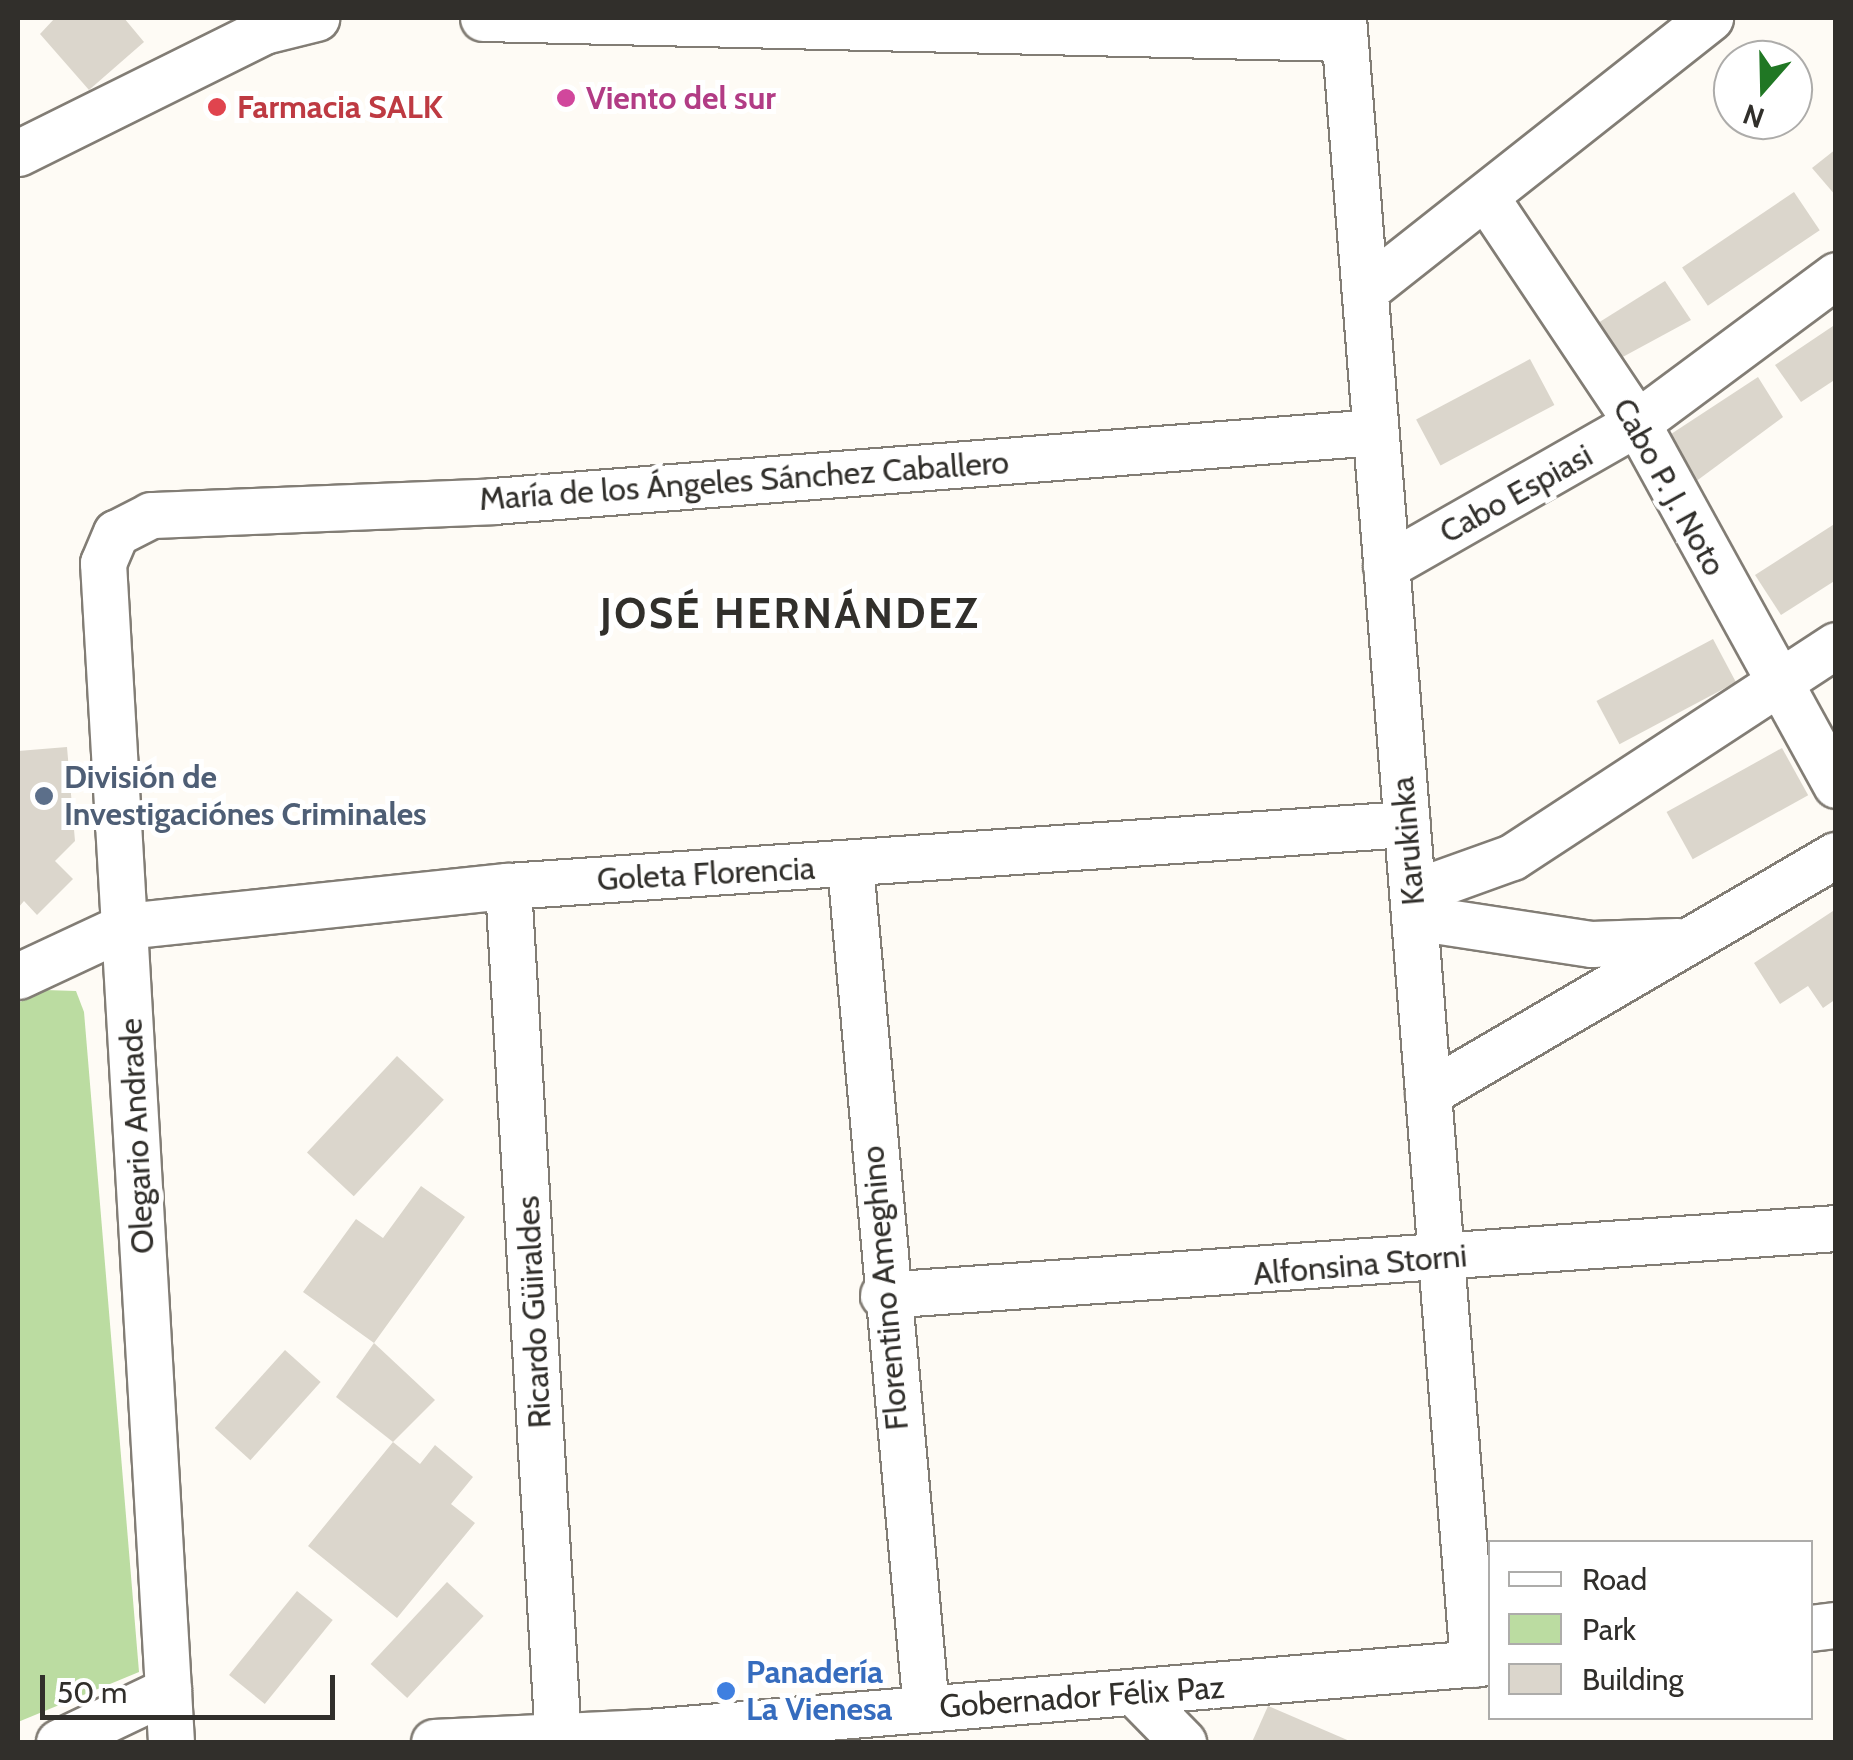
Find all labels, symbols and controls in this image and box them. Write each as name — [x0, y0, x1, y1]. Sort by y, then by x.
north arrow — [1713, 40, 1813, 140]
place label: Viento del sur — [586, 79, 776, 117]
marker: Viento del sur — [555, 87, 577, 109]
place label: Farmacia SALK — [237, 88, 443, 126]
marker: Farmacia SALK — [206, 96, 228, 118]
text: N — [1738, 97, 1769, 136]
street label: Cabo P. J. Noto — [1604, 392, 1734, 582]
street label: Cabo Espiasi — [1433, 436, 1599, 552]
street label: María de los Ángeles Sánchez Caballero — [478, 443, 1010, 519]
district label: JOSÉ HERNÁNDEZ — [600, 588, 980, 638]
place label: División de Investigaciónes Criminales — [64, 759, 427, 834]
street label: Karukinka — [1383, 775, 1433, 907]
marker: División de Investigaciónes Criminales — [33, 785, 55, 807]
street label: Goleta Florencia — [596, 849, 816, 899]
street label: Olegario Andrade — [112, 1017, 162, 1255]
street label: Florentino Ameghino — [853, 1144, 917, 1432]
street label: Ricardo Güiraldes — [509, 1195, 559, 1429]
street label: Alfonsina Storni — [1251, 1237, 1469, 1293]
legend — [1488, 1540, 1813, 1720]
text: Road — [1582, 1561, 1647, 1598]
text: Park — [1582, 1611, 1636, 1648]
place label: Panadería La Vienesa — [746, 1654, 893, 1729]
scale bar — [45, 1655, 340, 1717]
text: Building — [1582, 1661, 1684, 1698]
street label: Gobernador Félix Paz — [938, 1668, 1226, 1726]
text: 50 m — [57, 1674, 127, 1711]
marker: Panadería La Vienesa — [715, 1680, 737, 1702]

